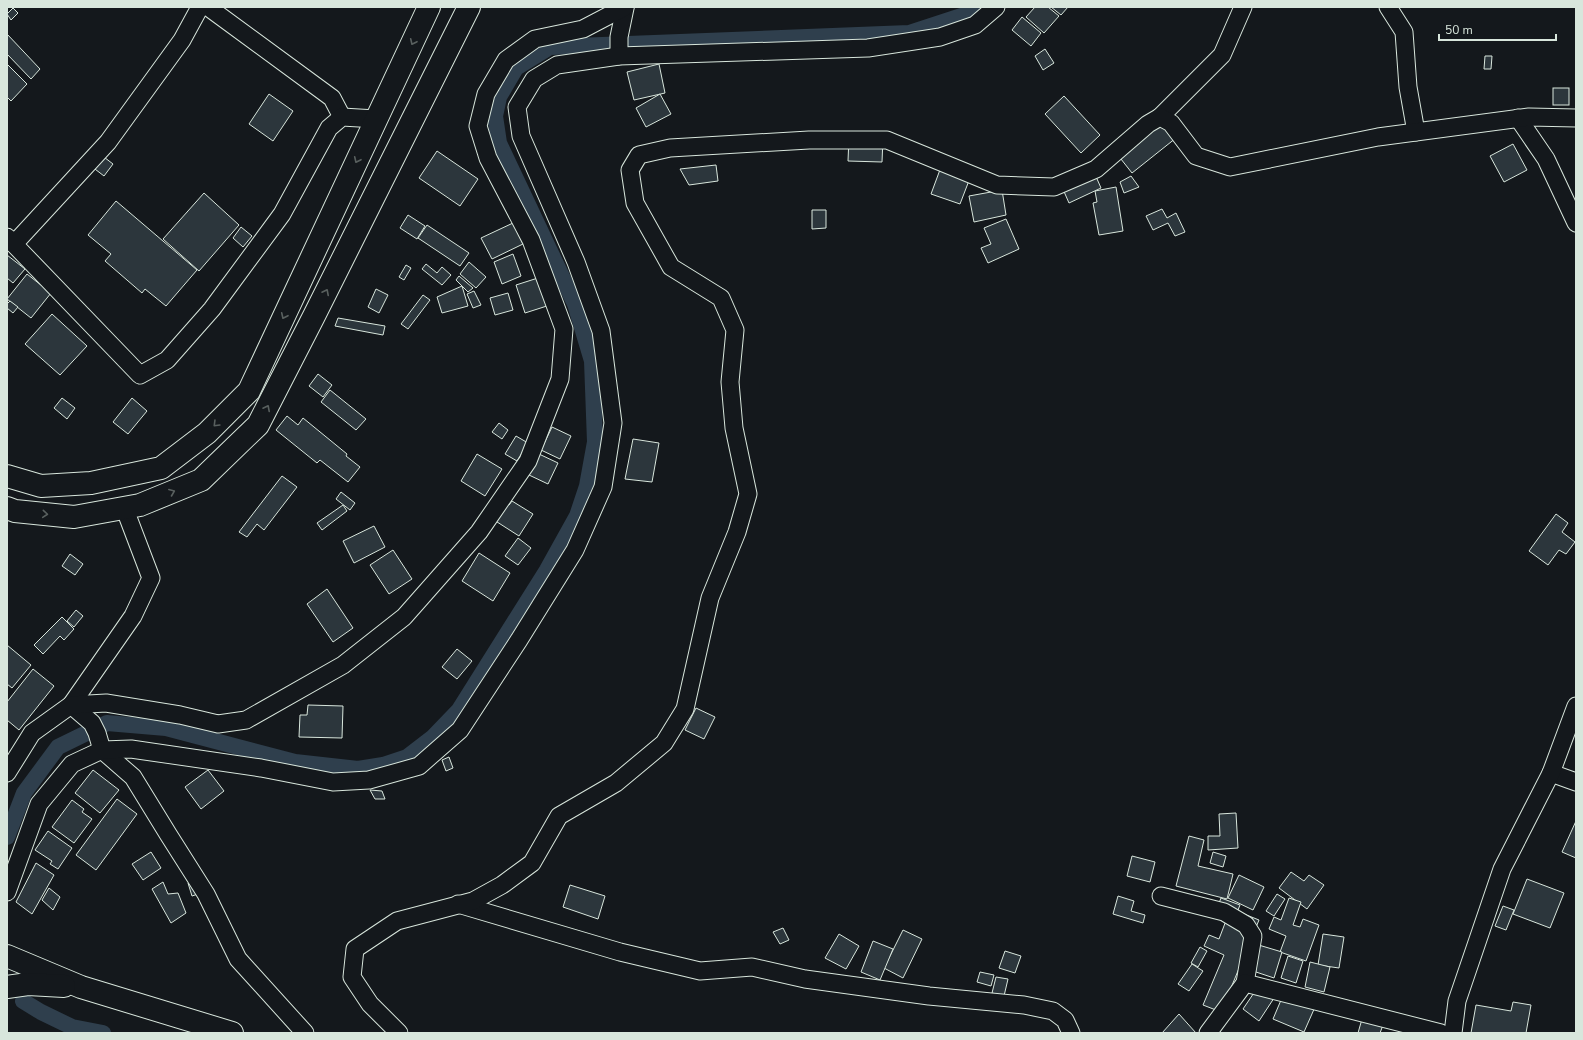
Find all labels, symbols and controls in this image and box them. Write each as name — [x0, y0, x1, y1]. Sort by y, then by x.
scale bar — [1439, 16, 1556, 42]
text: 50 m — [1445, 22, 1473, 38]
one-way arrow — [409, 39, 417, 46]
one-way arrow — [354, 156, 362, 163]
one-way arrow — [321, 289, 329, 297]
one-way arrow — [281, 311, 289, 319]
one-way arrow — [262, 405, 270, 412]
one-way arrow — [213, 419, 221, 427]
one-way arrow — [168, 488, 175, 496]
one-way arrow — [42, 509, 48, 518]

